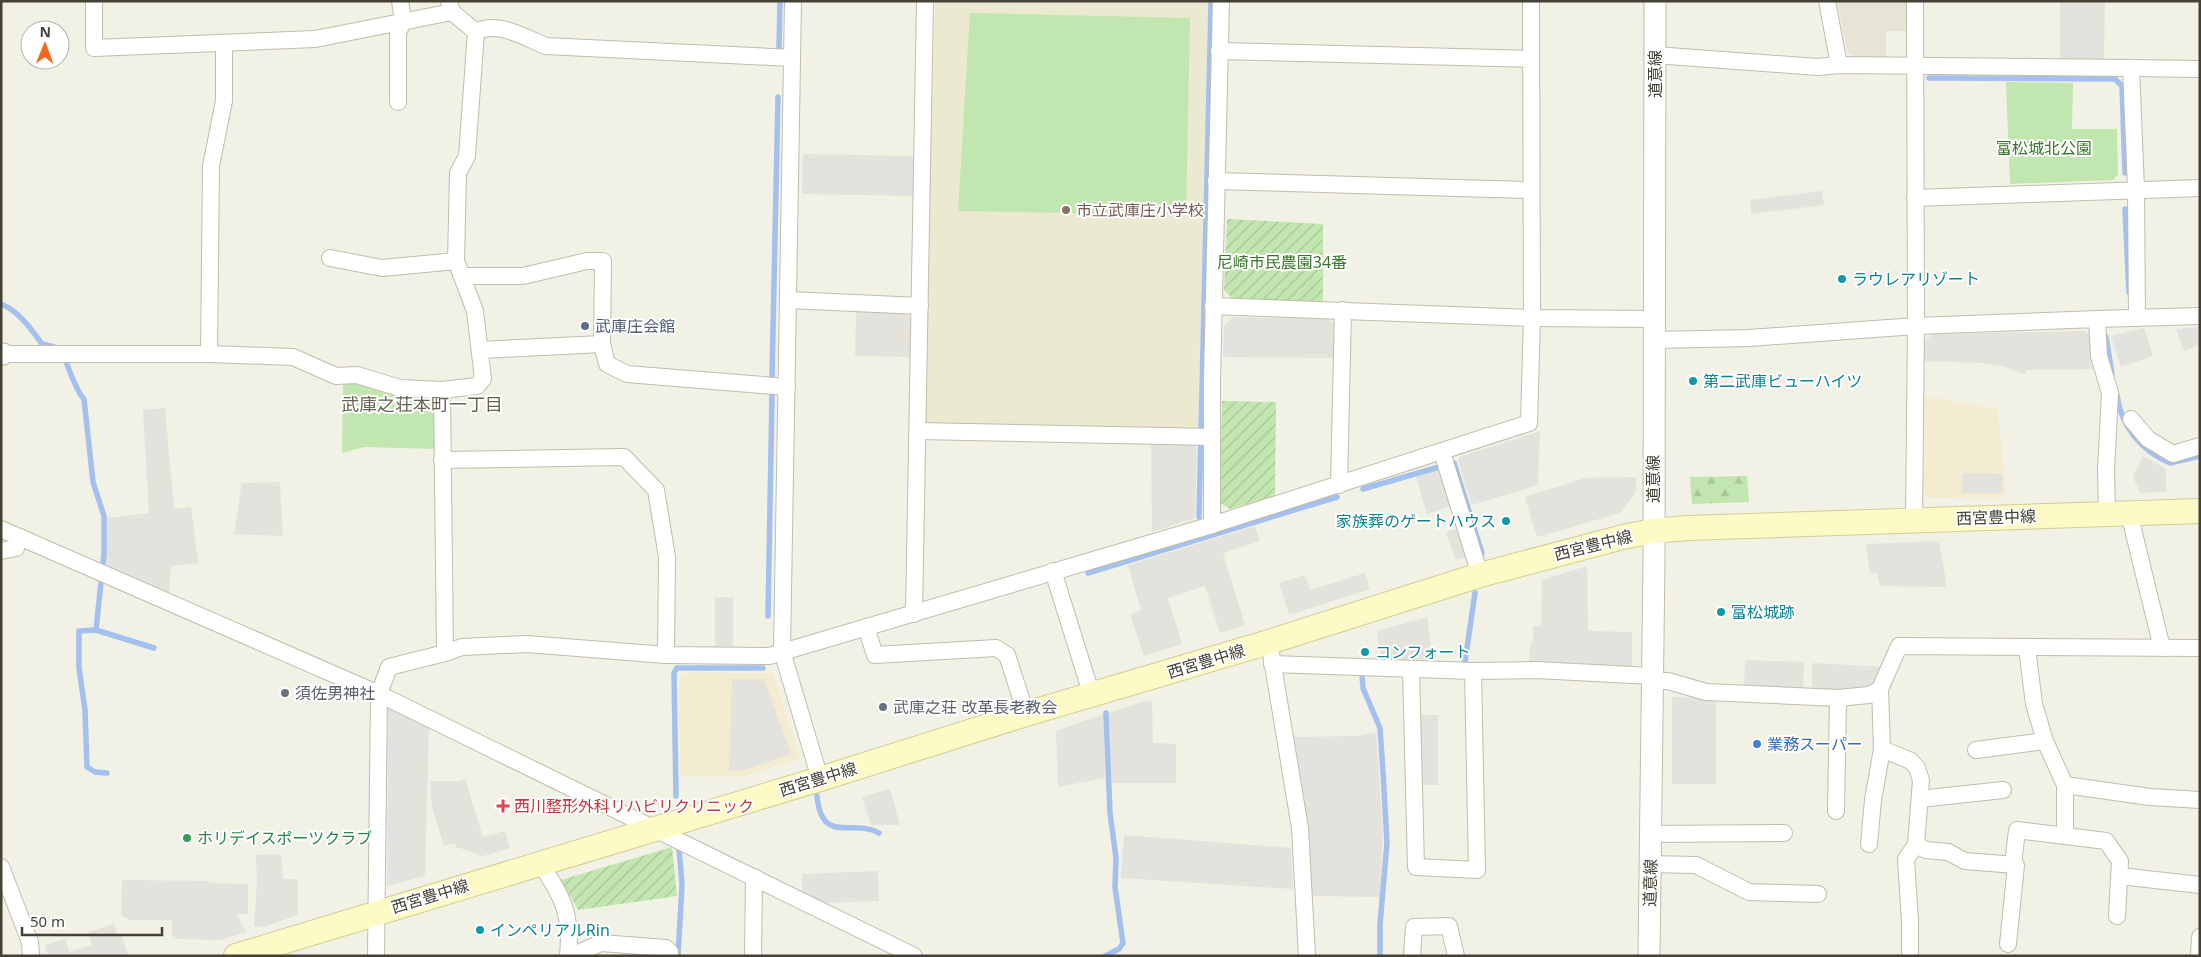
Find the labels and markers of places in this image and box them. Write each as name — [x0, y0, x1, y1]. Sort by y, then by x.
place label: 市立武庫庄小学校 — [1076, 199, 1204, 221]
marker: 市立武庫庄小学校 — [1060, 204, 1072, 216]
place label: ラウレアリゾート — [1852, 268, 1980, 290]
marker: ラウレアリゾート — [1836, 273, 1848, 285]
place label: 武庫庄会館 — [595, 315, 675, 337]
marker: 武庫庄会館 — [579, 320, 591, 332]
place label: 第二武庫ビューハイツ — [1703, 370, 1862, 392]
marker: 第二武庫ビューハイツ — [1687, 375, 1699, 387]
place label: 家族葬のゲートハウス — [1336, 510, 1496, 532]
marker: 家族葬のゲートハウス — [1500, 515, 1512, 527]
place label: 富松城跡 — [1731, 601, 1795, 623]
marker: 富松城跡 — [1715, 606, 1727, 618]
place label: コンフォート — [1375, 641, 1471, 663]
marker: コンフォート — [1359, 646, 1371, 658]
place label: 須佐男神社 — [295, 682, 375, 704]
marker: 須佐男神社 — [279, 687, 291, 699]
place label: 武庫之荘 改革長老教会 — [893, 696, 1057, 718]
marker: 武庫之荘 改革長老教会 — [877, 701, 889, 713]
place label: 業務スーパー — [1767, 733, 1863, 755]
marker: 業務スーパー — [1751, 738, 1763, 750]
place label: 西川整形外科リハビリクリニック — [514, 795, 754, 817]
marker: 西川整形外科リハビリクリニック — [496, 799, 510, 813]
place label: ホリデイスポーツクラブ — [197, 827, 372, 849]
marker: ホリデイスポーツクラブ — [181, 832, 193, 844]
place label: インペリアルRin — [490, 919, 610, 941]
marker: インペリアルRin — [474, 924, 486, 936]

